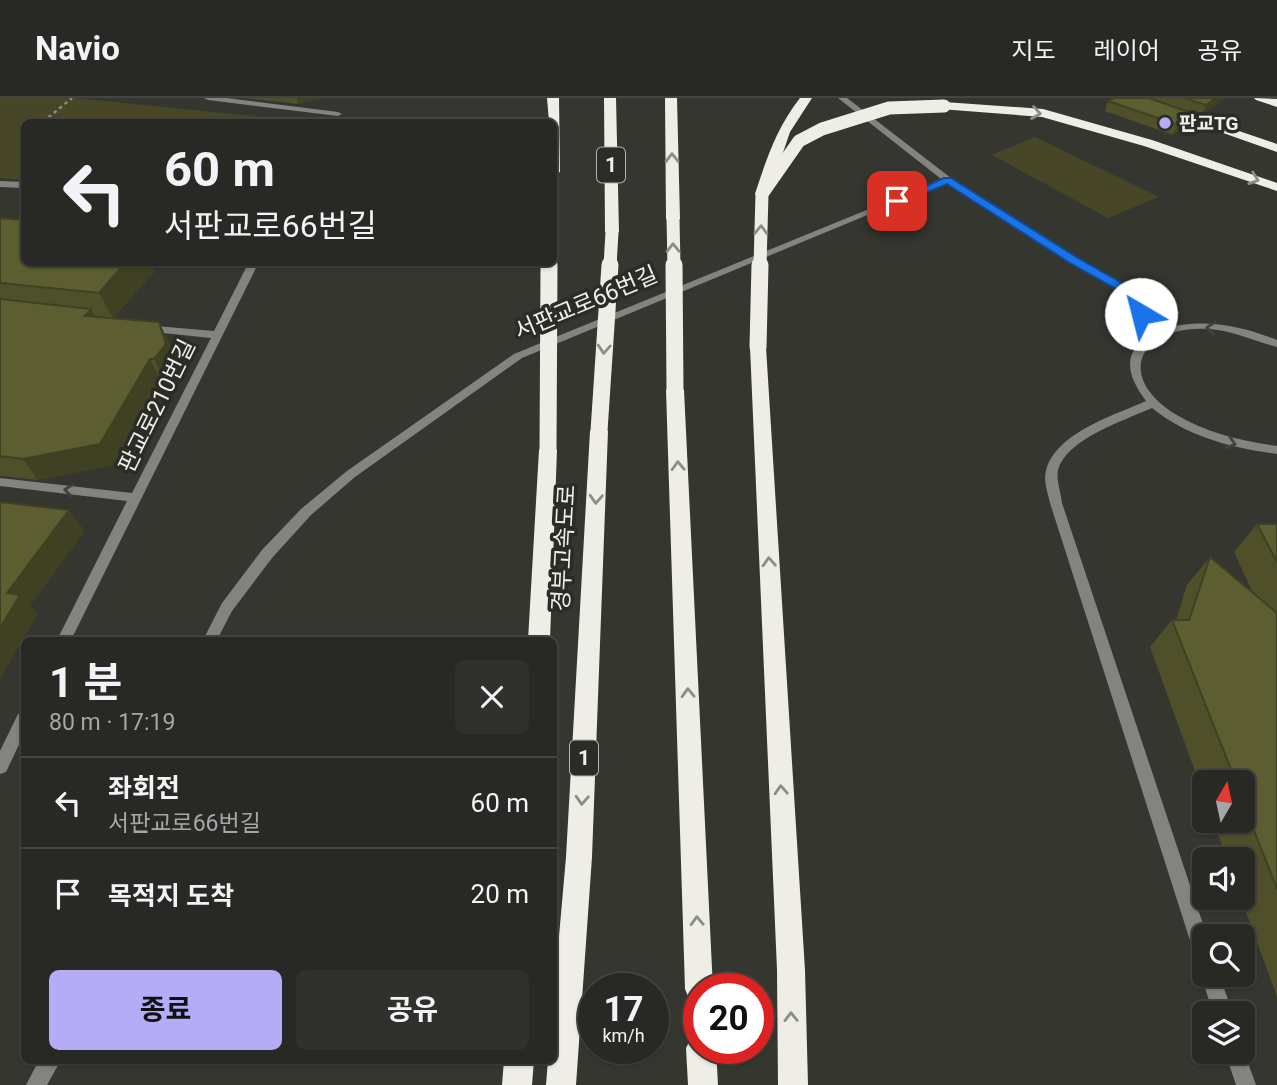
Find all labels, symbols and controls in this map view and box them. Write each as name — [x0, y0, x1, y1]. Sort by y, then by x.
text: Navio — [35, 29, 120, 68]
text: 지도 — [1011, 37, 1056, 65]
text: 레이어 — [1094, 37, 1160, 65]
text: 공유 — [1198, 37, 1242, 65]
one-way arrow — [1031, 105, 1042, 120]
place label: 판교TG — [1179, 112, 1238, 135]
marker: 판교TG — [1157, 115, 1173, 131]
text: 60 m — [164, 141, 275, 198]
icon: left — [49, 147, 140, 238]
road number: 1 — [597, 148, 625, 182]
one-way arrow — [664, 153, 680, 163]
pin — [867, 171, 927, 231]
one-way arrow — [1247, 171, 1259, 185]
icon: arrive — [878, 182, 916, 220]
text: 서판교로66번길 — [164, 207, 377, 245]
one-way arrow — [753, 224, 769, 234]
one-way arrow — [665, 243, 681, 253]
street label: 서판교로66번길 — [510, 261, 662, 345]
position arrow — [1104, 277, 1178, 351]
one-way arrow — [1205, 320, 1217, 335]
street label: 판교로210번길 — [113, 335, 201, 477]
one-way arrow — [597, 344, 612, 355]
one-way arrow — [1225, 434, 1237, 449]
one-way arrow — [670, 460, 685, 471]
one-way arrow — [63, 482, 75, 497]
street label: 경부고속도로 — [547, 484, 581, 612]
one-way arrow — [588, 494, 603, 505]
one-way arrow — [762, 557, 777, 568]
text: 1 분 — [49, 658, 122, 707]
button: close — [455, 660, 529, 734]
one-way arrow — [680, 687, 695, 698]
text: 80 m · 17:19 — [49, 709, 175, 736]
road number: 1 — [570, 740, 598, 776]
north arrow — [1192, 770, 1255, 833]
map controls — [1192, 770, 1255, 1064]
text: 좌회전 — [108, 773, 180, 803]
icon: left — [49, 784, 87, 822]
one-way arrow — [774, 784, 789, 795]
text: 60 m — [471, 788, 529, 818]
one-way arrow — [574, 795, 589, 806]
text: 서판교로66번길 — [108, 810, 261, 837]
button: sound — [1192, 847, 1255, 910]
icon: arrive — [49, 875, 87, 913]
text: 20 m — [471, 879, 529, 909]
text: 목적지 도착 — [108, 881, 234, 911]
one-way arrow — [690, 915, 705, 926]
button: search — [1192, 924, 1255, 987]
button: 종료 — [49, 970, 282, 1050]
button: 공유 — [296, 970, 529, 1050]
speed limit sign: 20 — [683, 973, 774, 1064]
text: 17 — [603, 989, 644, 1030]
button: layers — [1192, 1001, 1255, 1064]
one-way arrow — [784, 1011, 799, 1022]
text: km/h — [602, 1025, 645, 1046]

